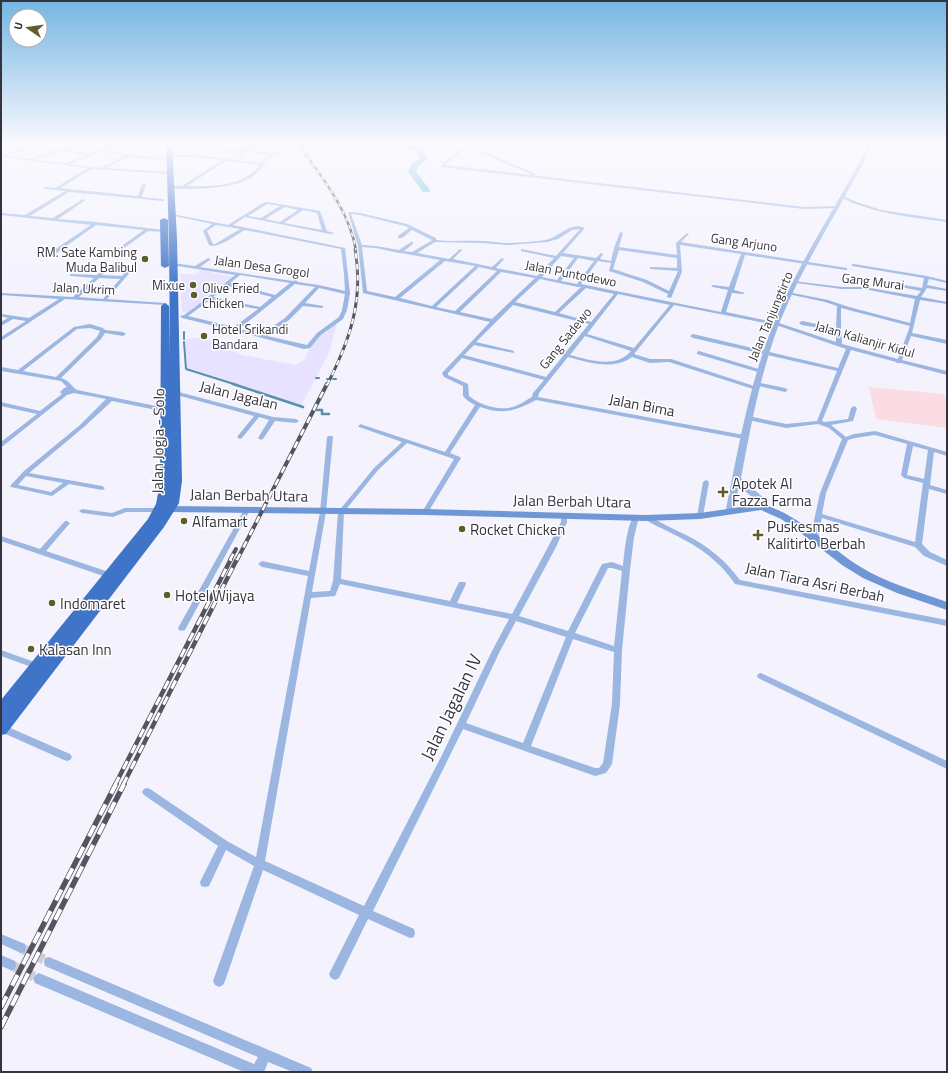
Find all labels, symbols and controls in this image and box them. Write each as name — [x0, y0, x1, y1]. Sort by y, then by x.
north arrow — [8, 8, 48, 48]
text: U — [10, 20, 27, 31]
street label: Gang Arjuno — [709, 227, 779, 257]
place label: RM. Sate Kambing Muda Balibul — [37, 242, 137, 277]
street label: Jalan Desa Grogol — [213, 249, 311, 283]
marker: RM. Sate Kambing Muda Balibul — [140, 254, 150, 264]
street label: Jalan Puntodewo — [524, 254, 619, 292]
street label: Gang Murai — [841, 267, 905, 295]
street label: Jalan Tanjungtirto — [742, 268, 798, 364]
place label: Mixue — [152, 275, 185, 295]
street label: Jalan Ukrim — [52, 276, 116, 300]
place label: Olive Fried Chicken — [202, 278, 259, 313]
marker: Mixue — [188, 280, 198, 290]
marker: Olive Fried Chicken — [189, 290, 199, 300]
street label: Gang Sadewo — [534, 303, 596, 373]
street label: Jalan Kalianjir Kidul — [813, 315, 917, 363]
place label: Hotel Srikandi Bandara — [212, 319, 288, 354]
marker: Hotel Srikandi Bandara — [199, 331, 209, 341]
street label: Jalan Jagalan — [197, 374, 281, 416]
street label: Jalan Bima — [607, 387, 677, 423]
street label: Jalan Jogja - Solo — [146, 388, 170, 494]
place label: Apotek Al Fazza Farma — [732, 472, 812, 512]
street label: Jalan Berbah Utara — [190, 482, 309, 508]
marker: Apotek Al Fazza Farma — [717, 486, 729, 498]
street label: Jalan Berbah Utara — [513, 488, 632, 514]
place label: Alfamart — [192, 510, 248, 533]
place label: Puskesmas Kalitirto Berbah — [767, 515, 866, 555]
marker: Alfamart — [179, 516, 189, 526]
place label: Rocket Chicken — [470, 518, 565, 541]
marker: Rocket Chicken — [457, 524, 467, 534]
marker: Puskesmas Kalitirto Berbah — [752, 529, 764, 541]
street label: Jalan Tiara Asri Berbah — [743, 556, 887, 608]
place label: Hotel Wijaya — [175, 584, 255, 607]
marker: Hotel Wijaya — [162, 590, 172, 600]
place label: Indomaret — [60, 592, 126, 615]
marker: Indomaret — [47, 598, 57, 608]
place label: Kalasan Inn — [39, 638, 112, 661]
marker: Kalasan Inn — [26, 644, 36, 654]
street label: Jalan Jagalan IV — [414, 649, 489, 765]

